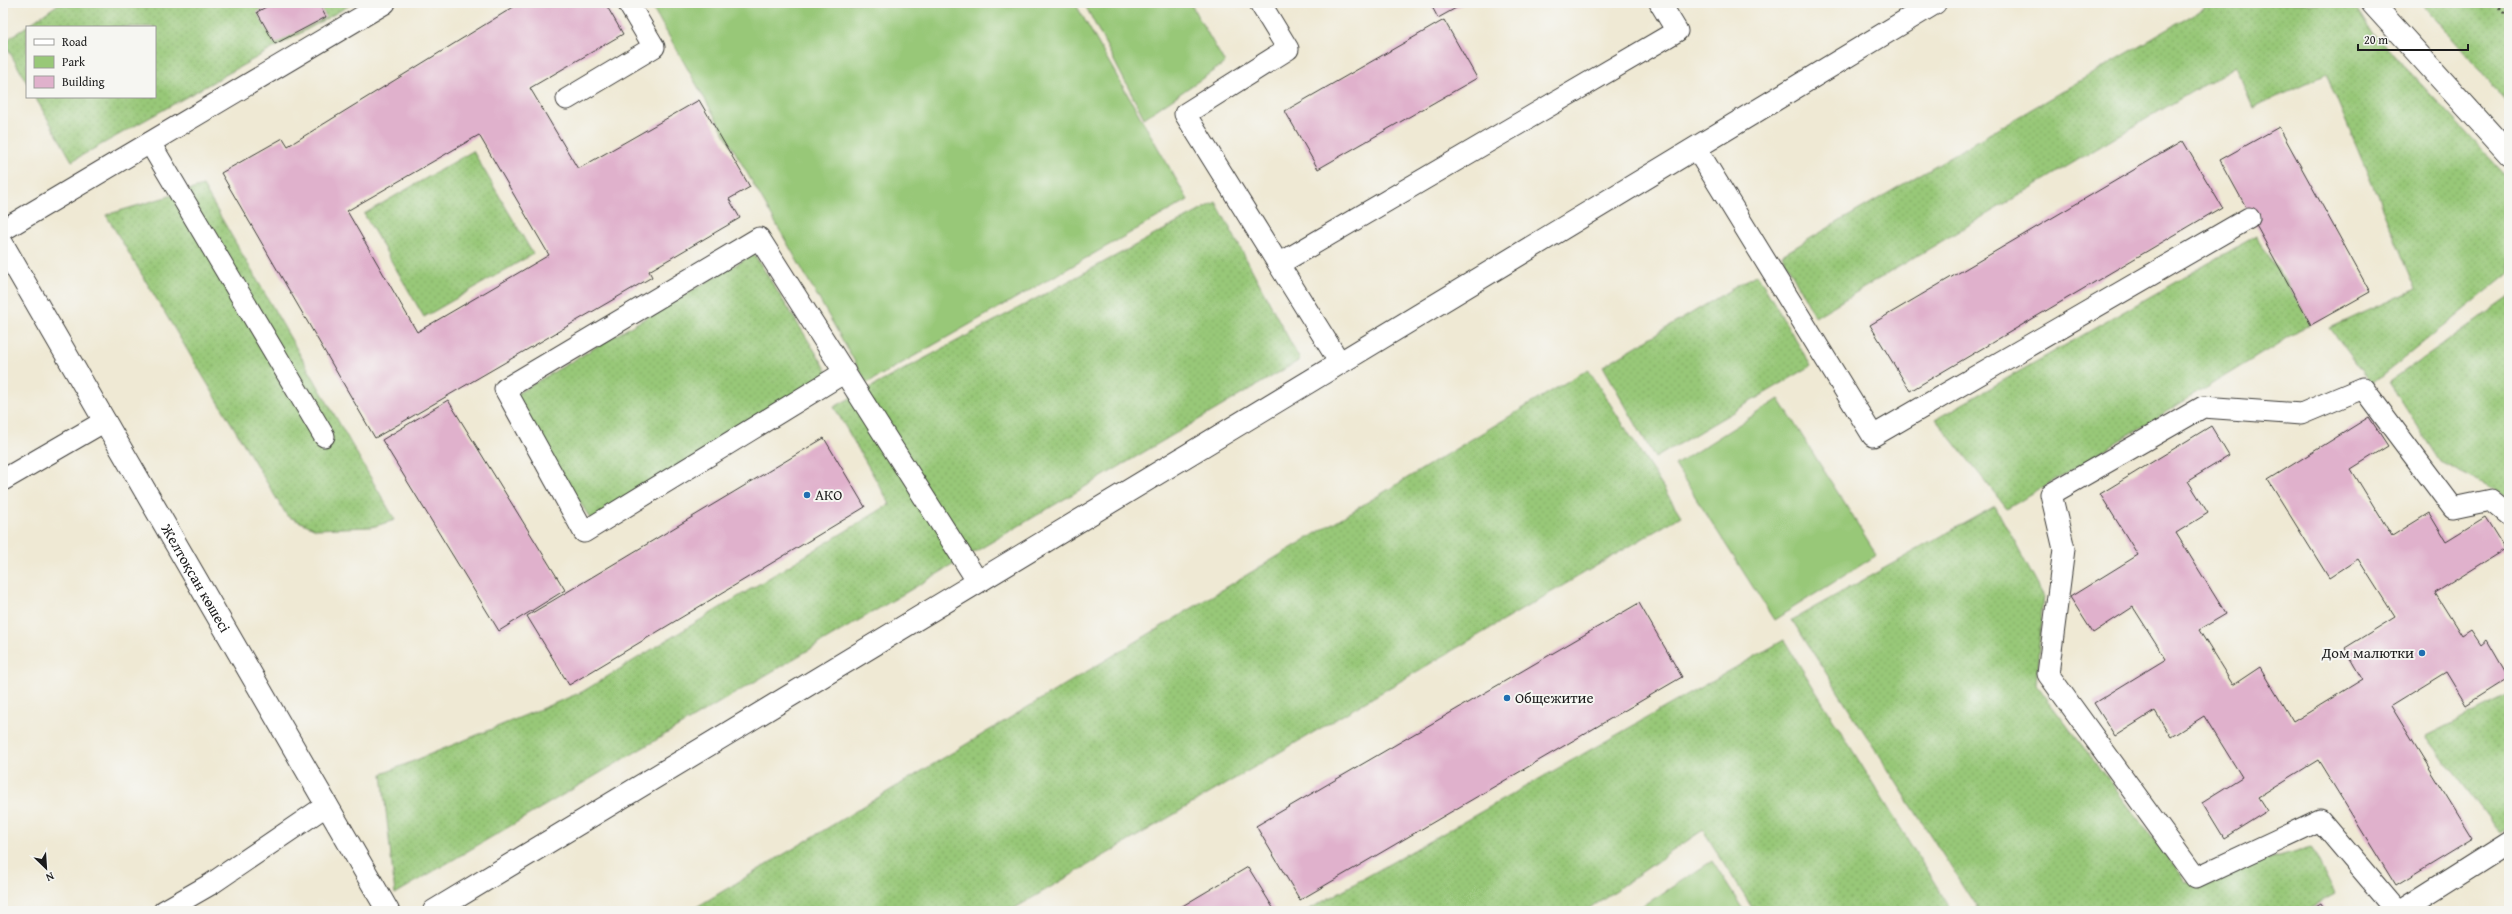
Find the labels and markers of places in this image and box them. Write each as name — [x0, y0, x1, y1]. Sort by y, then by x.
place label: АКО — [815, 484, 842, 505]
marker: АКО — [802, 490, 812, 500]
place label: Дом малютки — [2321, 642, 2414, 663]
marker: Дом малютки — [2417, 648, 2427, 658]
place label: Общежитие — [1515, 687, 1594, 708]
marker: Общежитие — [1502, 693, 1512, 703]

